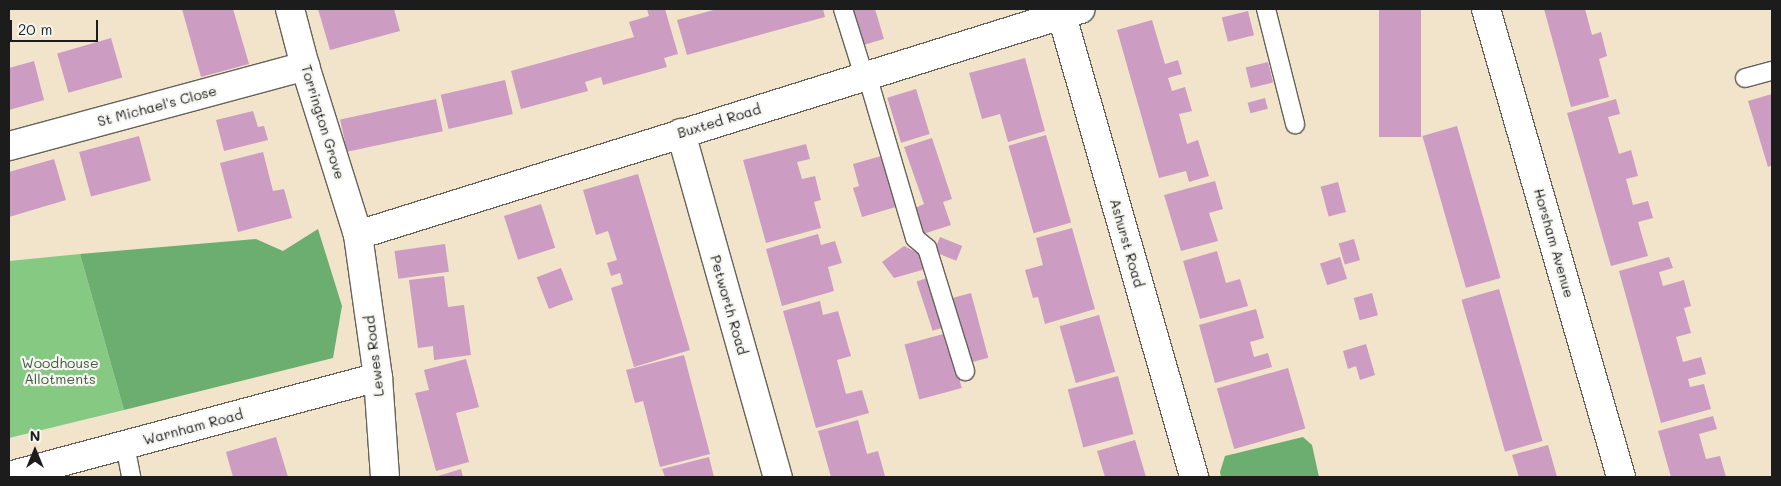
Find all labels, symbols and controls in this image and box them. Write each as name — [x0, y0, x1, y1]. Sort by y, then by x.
scale bar — [12, 10, 100, 42]
text: 20 m — [18, 19, 52, 39]
street label: Torrington Grove — [298, 63, 348, 181]
street label: St Michael's Close — [96, 82, 218, 130]
street label: Buxted Road — [675, 100, 763, 142]
street label: Horsham Avenue — [1530, 186, 1578, 300]
street label: Ashurst Road — [1106, 197, 1148, 289]
street label: Petworth Road — [707, 253, 751, 357]
street label: Lewes Road — [361, 314, 387, 398]
park label: Woodhouse Allotments — [21, 355, 99, 388]
street label: Warnham Road — [141, 406, 245, 448]
north arrow — [10, 426, 60, 476]
text: N — [30, 426, 40, 445]

